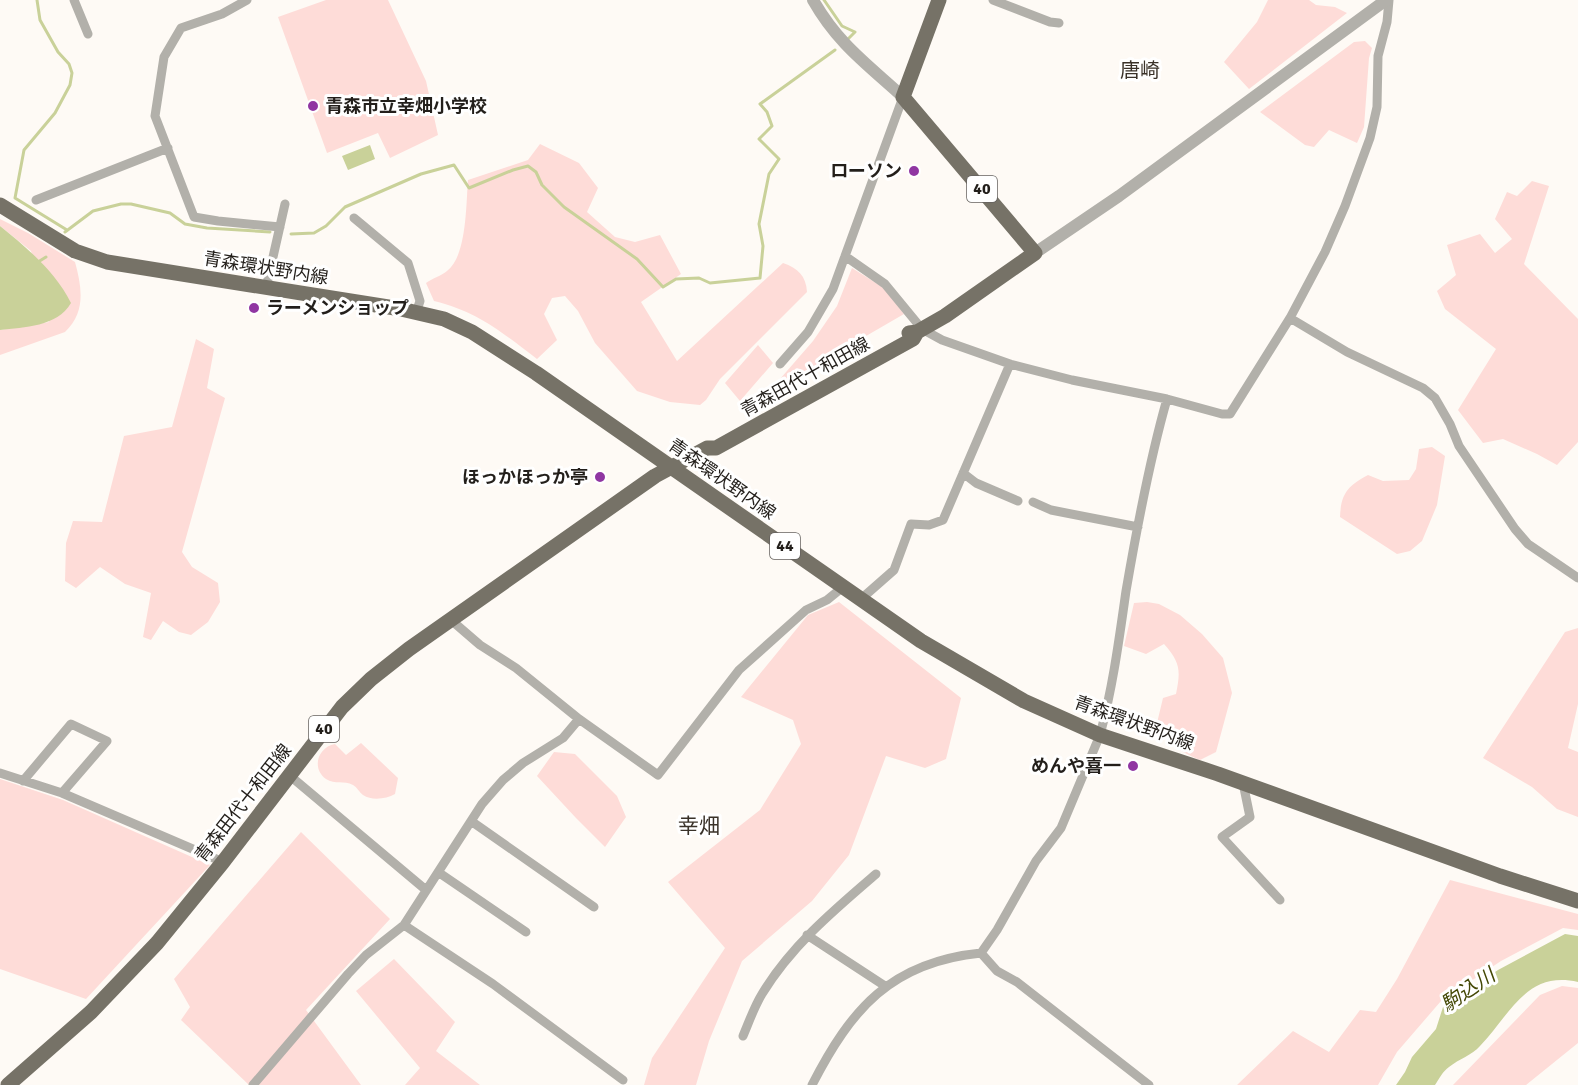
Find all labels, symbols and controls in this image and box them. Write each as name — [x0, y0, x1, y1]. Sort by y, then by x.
district label: 唐崎 — [1120, 58, 1160, 83]
place label: 青森市立幸畑小学校 — [325, 95, 487, 117]
marker: 青森市立幸畑小学校 — [306, 99, 320, 113]
place label: ローソン — [830, 160, 902, 182]
marker: ローソン — [907, 164, 921, 178]
road number: 40 — [967, 176, 997, 202]
street label: 青森環状野内線 — [202, 247, 330, 289]
place label: ラーメンショップ — [266, 297, 409, 319]
marker: ラーメンショップ — [247, 301, 261, 315]
street label: 青森田代十和田線 — [737, 332, 873, 422]
street label: 青森環状野内線 — [664, 434, 780, 524]
place label: ほっかほっか亭 — [462, 466, 588, 488]
marker: ほっかほっか亭 — [593, 470, 607, 484]
road number: 44 — [770, 533, 800, 559]
street label: 青森環状野内線 — [1071, 691, 1197, 755]
road number: 40 — [309, 716, 339, 742]
street label: 青森田代十和田線 — [190, 739, 296, 867]
place label: めんや喜一 — [1031, 755, 1121, 777]
marker: めんや喜一 — [1126, 759, 1140, 773]
district label: 幸畑 — [678, 813, 720, 839]
water label: 駒込川 — [1436, 962, 1502, 1017]

